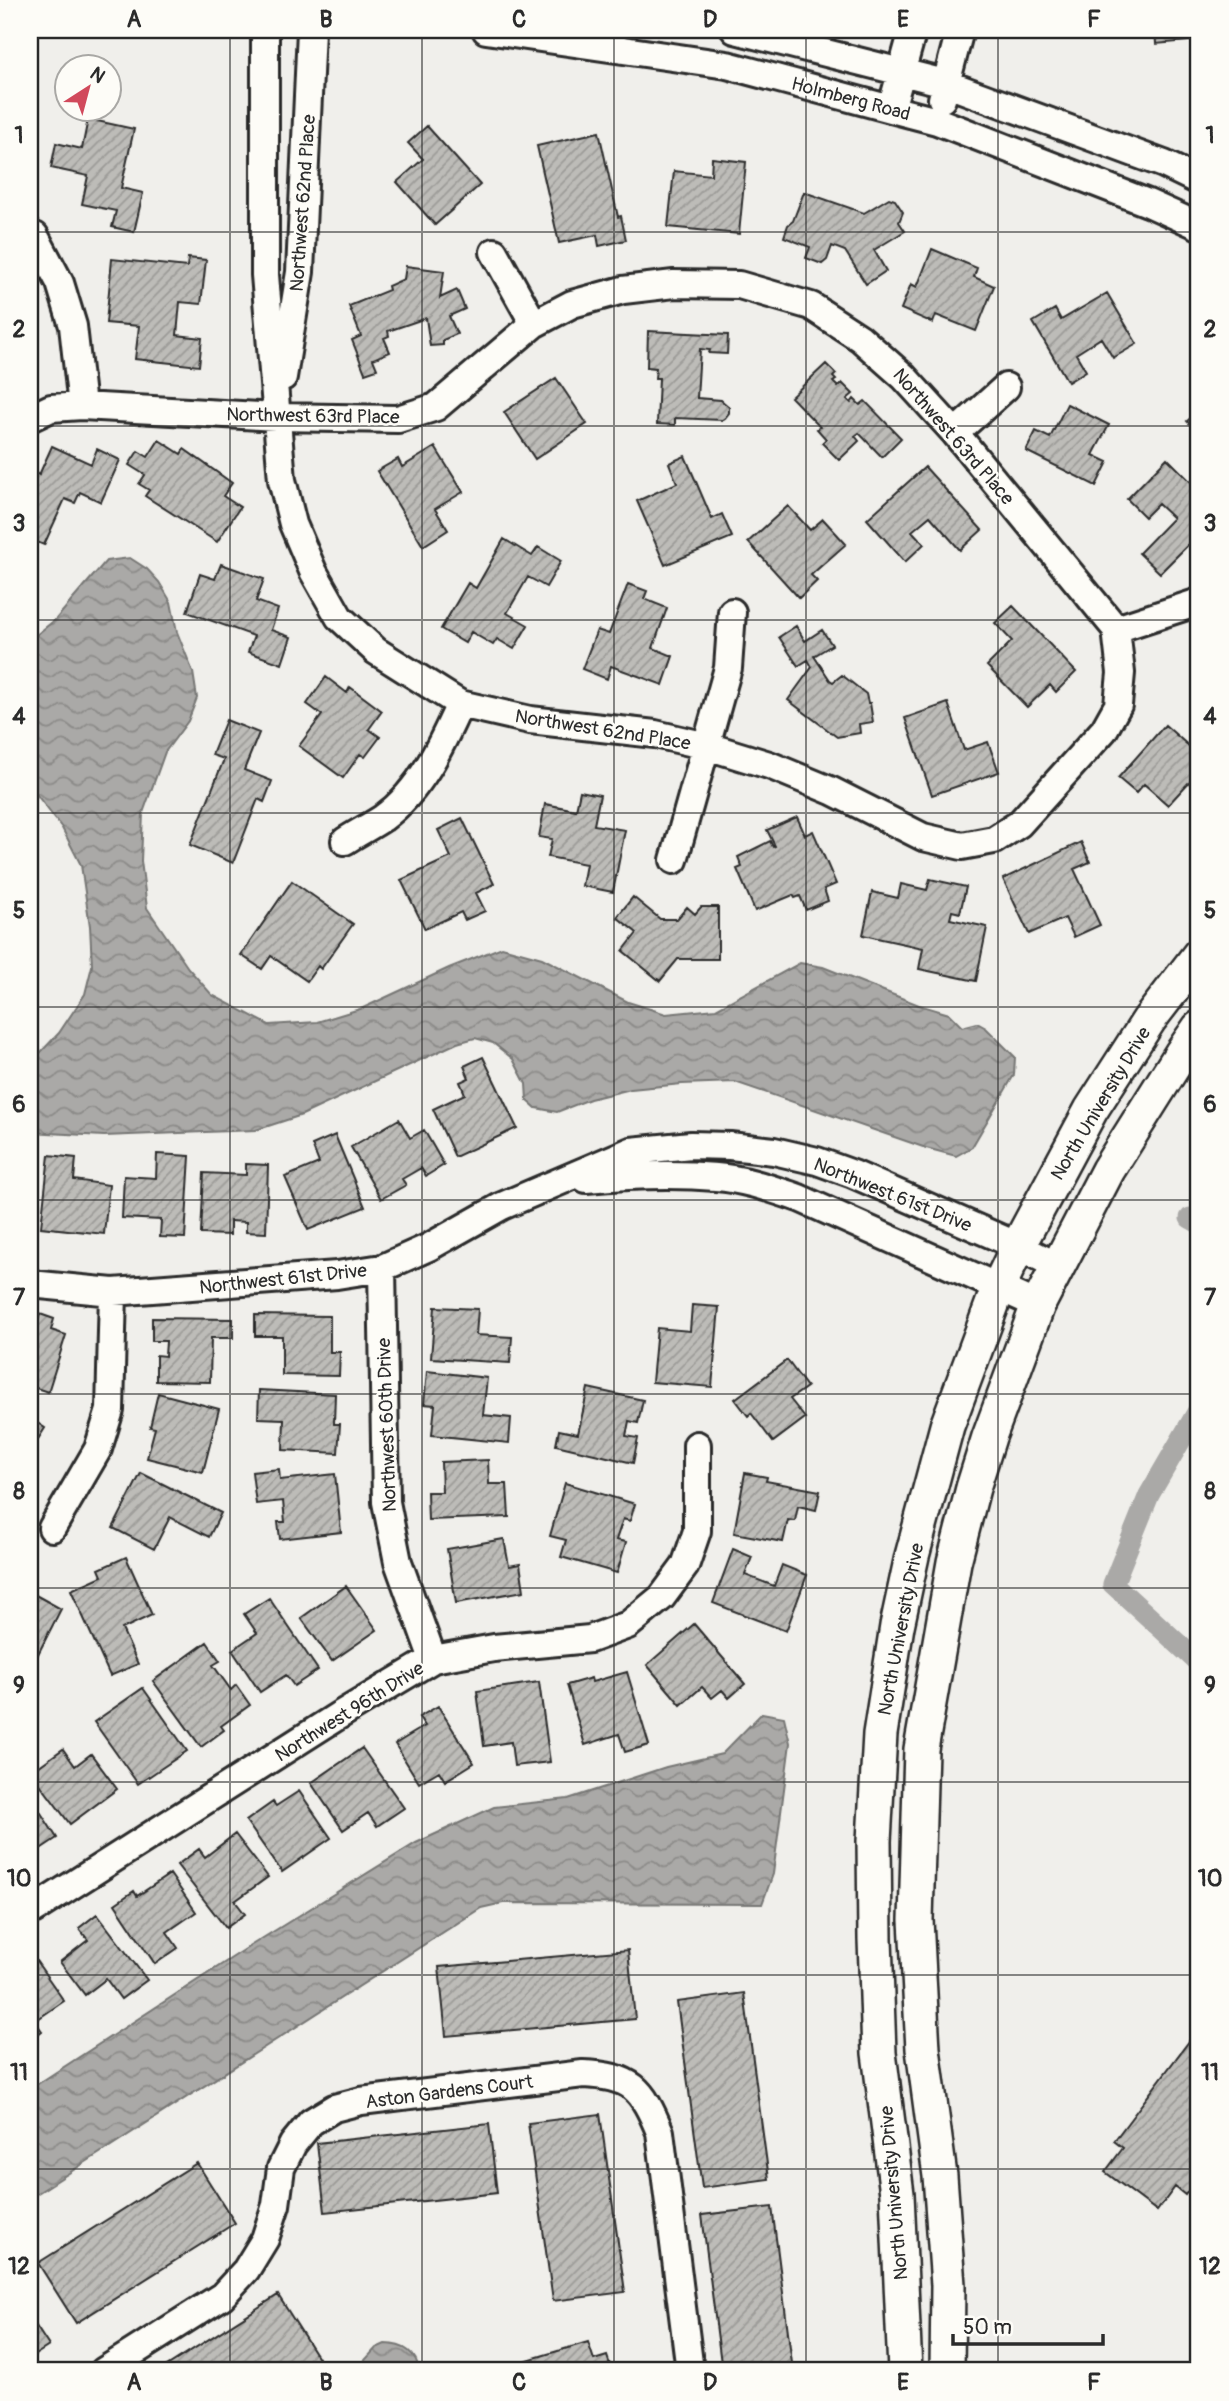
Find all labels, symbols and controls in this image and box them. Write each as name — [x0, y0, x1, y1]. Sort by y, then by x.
text: A — [127, 5, 142, 34]
text: B — [319, 5, 333, 34]
text: C — [512, 5, 526, 34]
text: D — [703, 5, 717, 34]
text: E — [897, 5, 909, 34]
text: F — [1087, 5, 1101, 34]
north arrow — [52, 52, 122, 122]
text: N — [85, 62, 110, 89]
street label: Holmberg Road — [789, 72, 913, 126]
street label: Northwest 62nd Place — [285, 113, 321, 292]
text: 1 — [15, 121, 24, 150]
text: 1 — [1206, 121, 1215, 150]
text: 2 — [13, 315, 26, 344]
text: 2 — [1204, 315, 1217, 344]
street label: Northwest 63rd Place — [887, 363, 1020, 510]
street label: Northwest 63rd Place — [226, 402, 400, 430]
text: 3 — [13, 509, 25, 538]
text: 3 — [1204, 509, 1216, 538]
text: 4 — [12, 702, 26, 731]
text: 4 — [1203, 702, 1217, 731]
street label: Northwest 62nd Place — [513, 704, 693, 756]
text: 5 — [13, 896, 25, 925]
text: 5 — [1204, 896, 1216, 925]
street label: North University Drive — [1046, 1022, 1156, 1185]
text: 6 — [12, 1090, 26, 1119]
text: 6 — [1203, 1090, 1217, 1119]
street label: Northwest 61st Drive — [810, 1152, 976, 1238]
street label: Northwest 61st Drive — [198, 1258, 369, 1300]
text: 7 — [13, 1283, 26, 1312]
text: 7 — [1204, 1283, 1217, 1312]
street label: Northwest 60th Drive — [372, 1337, 402, 1512]
text: 8 — [13, 1477, 25, 1506]
text: 8 — [1204, 1477, 1216, 1506]
street label: North University Drive — [873, 1540, 930, 1717]
street label: Northwest 96th Drive — [271, 1656, 429, 1767]
text: 9 — [13, 1671, 25, 1700]
text: 9 — [1204, 1671, 1216, 1700]
text: 10 — [7, 1864, 31, 1893]
text: 10 — [1198, 1864, 1222, 1893]
text: 11 — [10, 2058, 28, 2087]
text: 11 — [1201, 2058, 1219, 2087]
street label: Aston Gardens Court — [364, 2070, 535, 2114]
street label: North University Drive — [874, 2104, 914, 2281]
text: 12 — [8, 2252, 30, 2281]
text: 12 — [1199, 2252, 1221, 2281]
scale bar — [953, 2303, 1103, 2347]
text: 50 m — [963, 2314, 1012, 2341]
text: A — [127, 2368, 142, 2397]
text: B — [319, 2368, 333, 2397]
text: C — [512, 2368, 526, 2397]
text: D — [703, 2368, 717, 2397]
text: E — [897, 2368, 909, 2397]
text: F — [1087, 2368, 1101, 2397]

